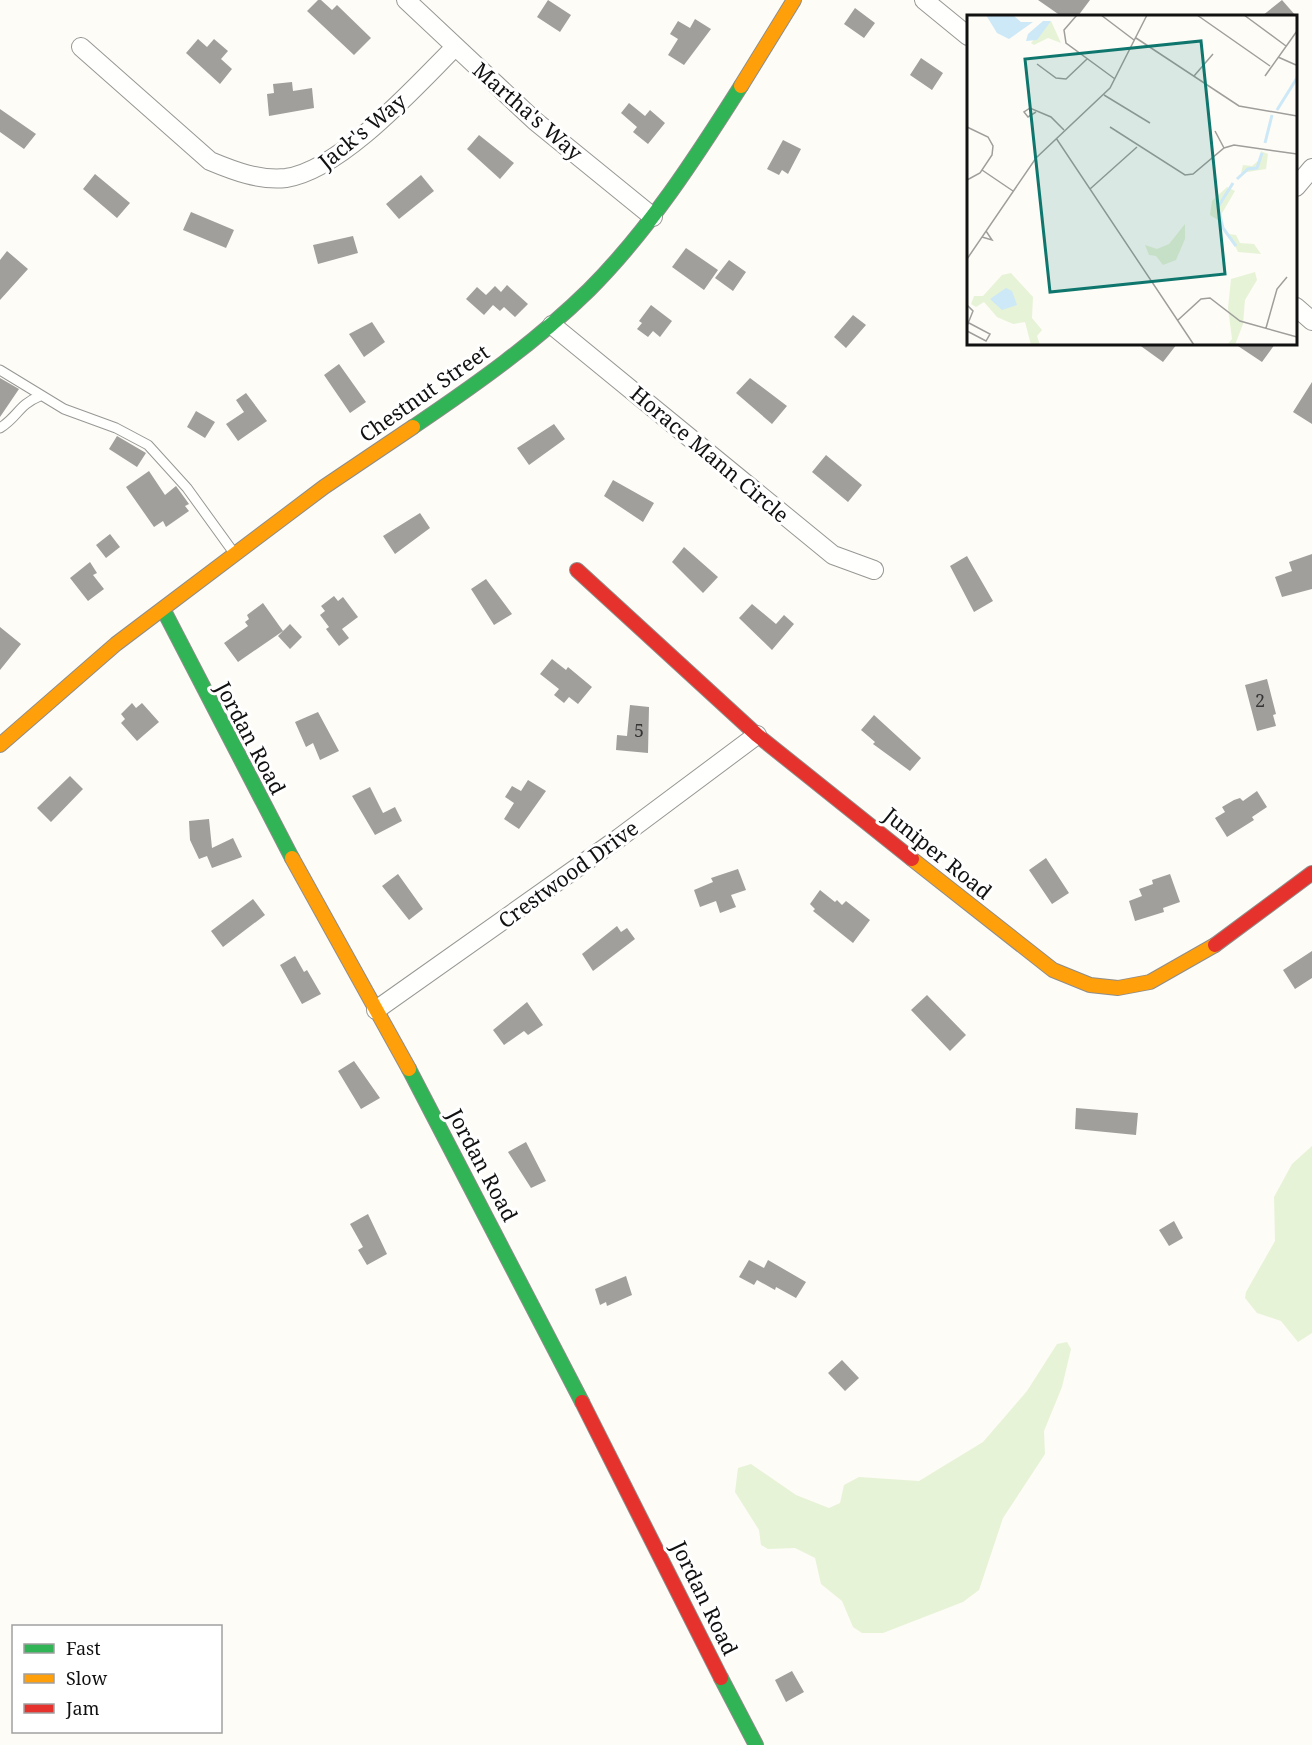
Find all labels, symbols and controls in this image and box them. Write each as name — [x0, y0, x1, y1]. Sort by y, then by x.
inset map — [967, 15, 1297, 345]
street label: Martha's Way — [467, 56, 589, 166]
street label: Jack's Way — [312, 87, 412, 176]
street label: Chestnut Street — [353, 338, 495, 448]
street label: Horace Mann Circle — [625, 379, 795, 529]
street label: Jordan Road — [209, 676, 292, 799]
house number: 2 — [1255, 688, 1265, 712]
house number: 5 — [634, 718, 644, 742]
street label: Juniper Road — [877, 800, 998, 905]
street label: Crestwood Drive — [492, 814, 644, 934]
street label: Jordan Road — [441, 1103, 524, 1226]
street label: Jordan Road — [665, 1535, 745, 1660]
legend — [12, 1625, 222, 1733]
text: Fast — [66, 1636, 101, 1660]
text: Slow — [66, 1666, 108, 1690]
text: Jam — [65, 1696, 100, 1720]

